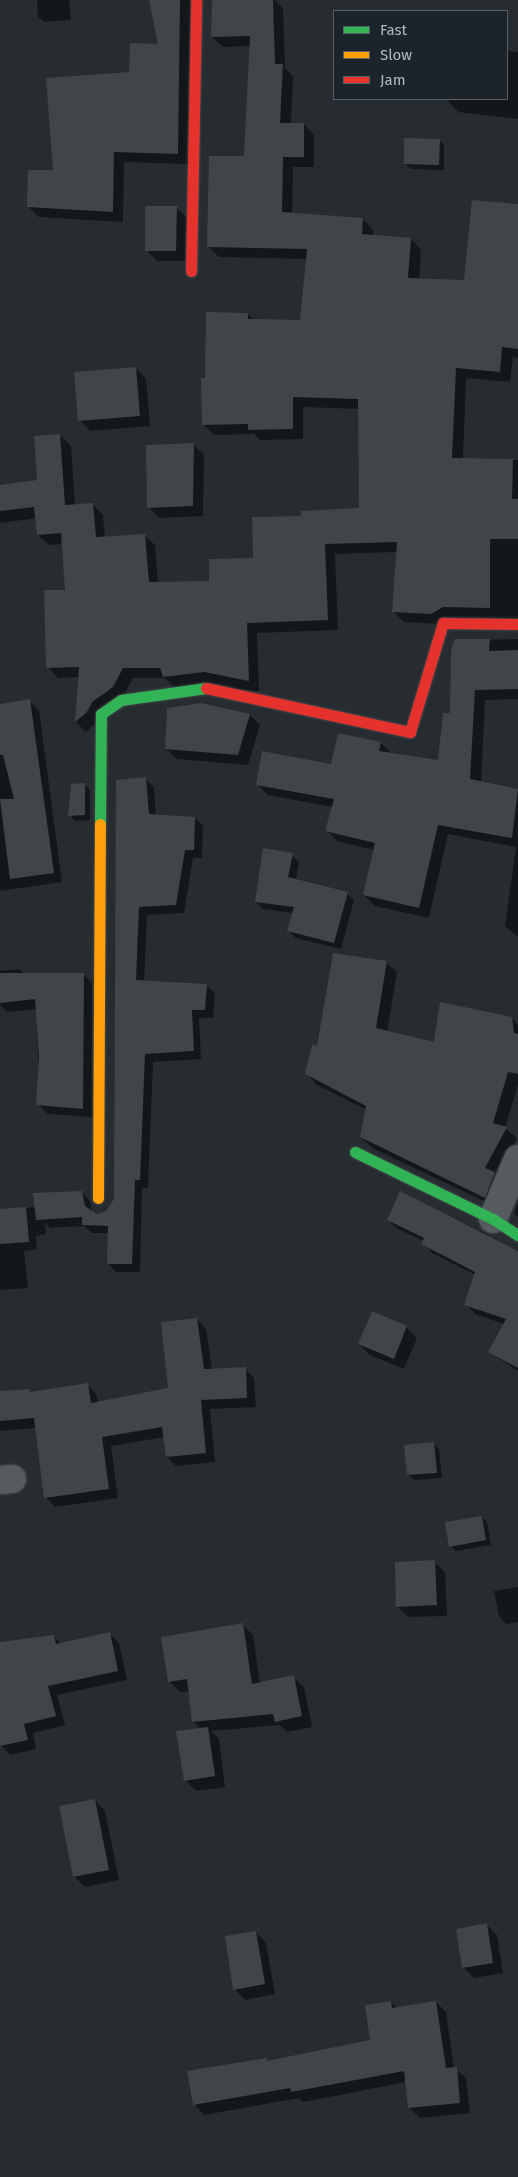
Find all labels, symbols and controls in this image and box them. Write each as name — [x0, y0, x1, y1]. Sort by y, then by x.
legend — [333, 10, 508, 100]
text: Fast — [380, 21, 407, 39]
text: Slow — [380, 46, 412, 64]
text: Jam — [380, 71, 406, 89]

